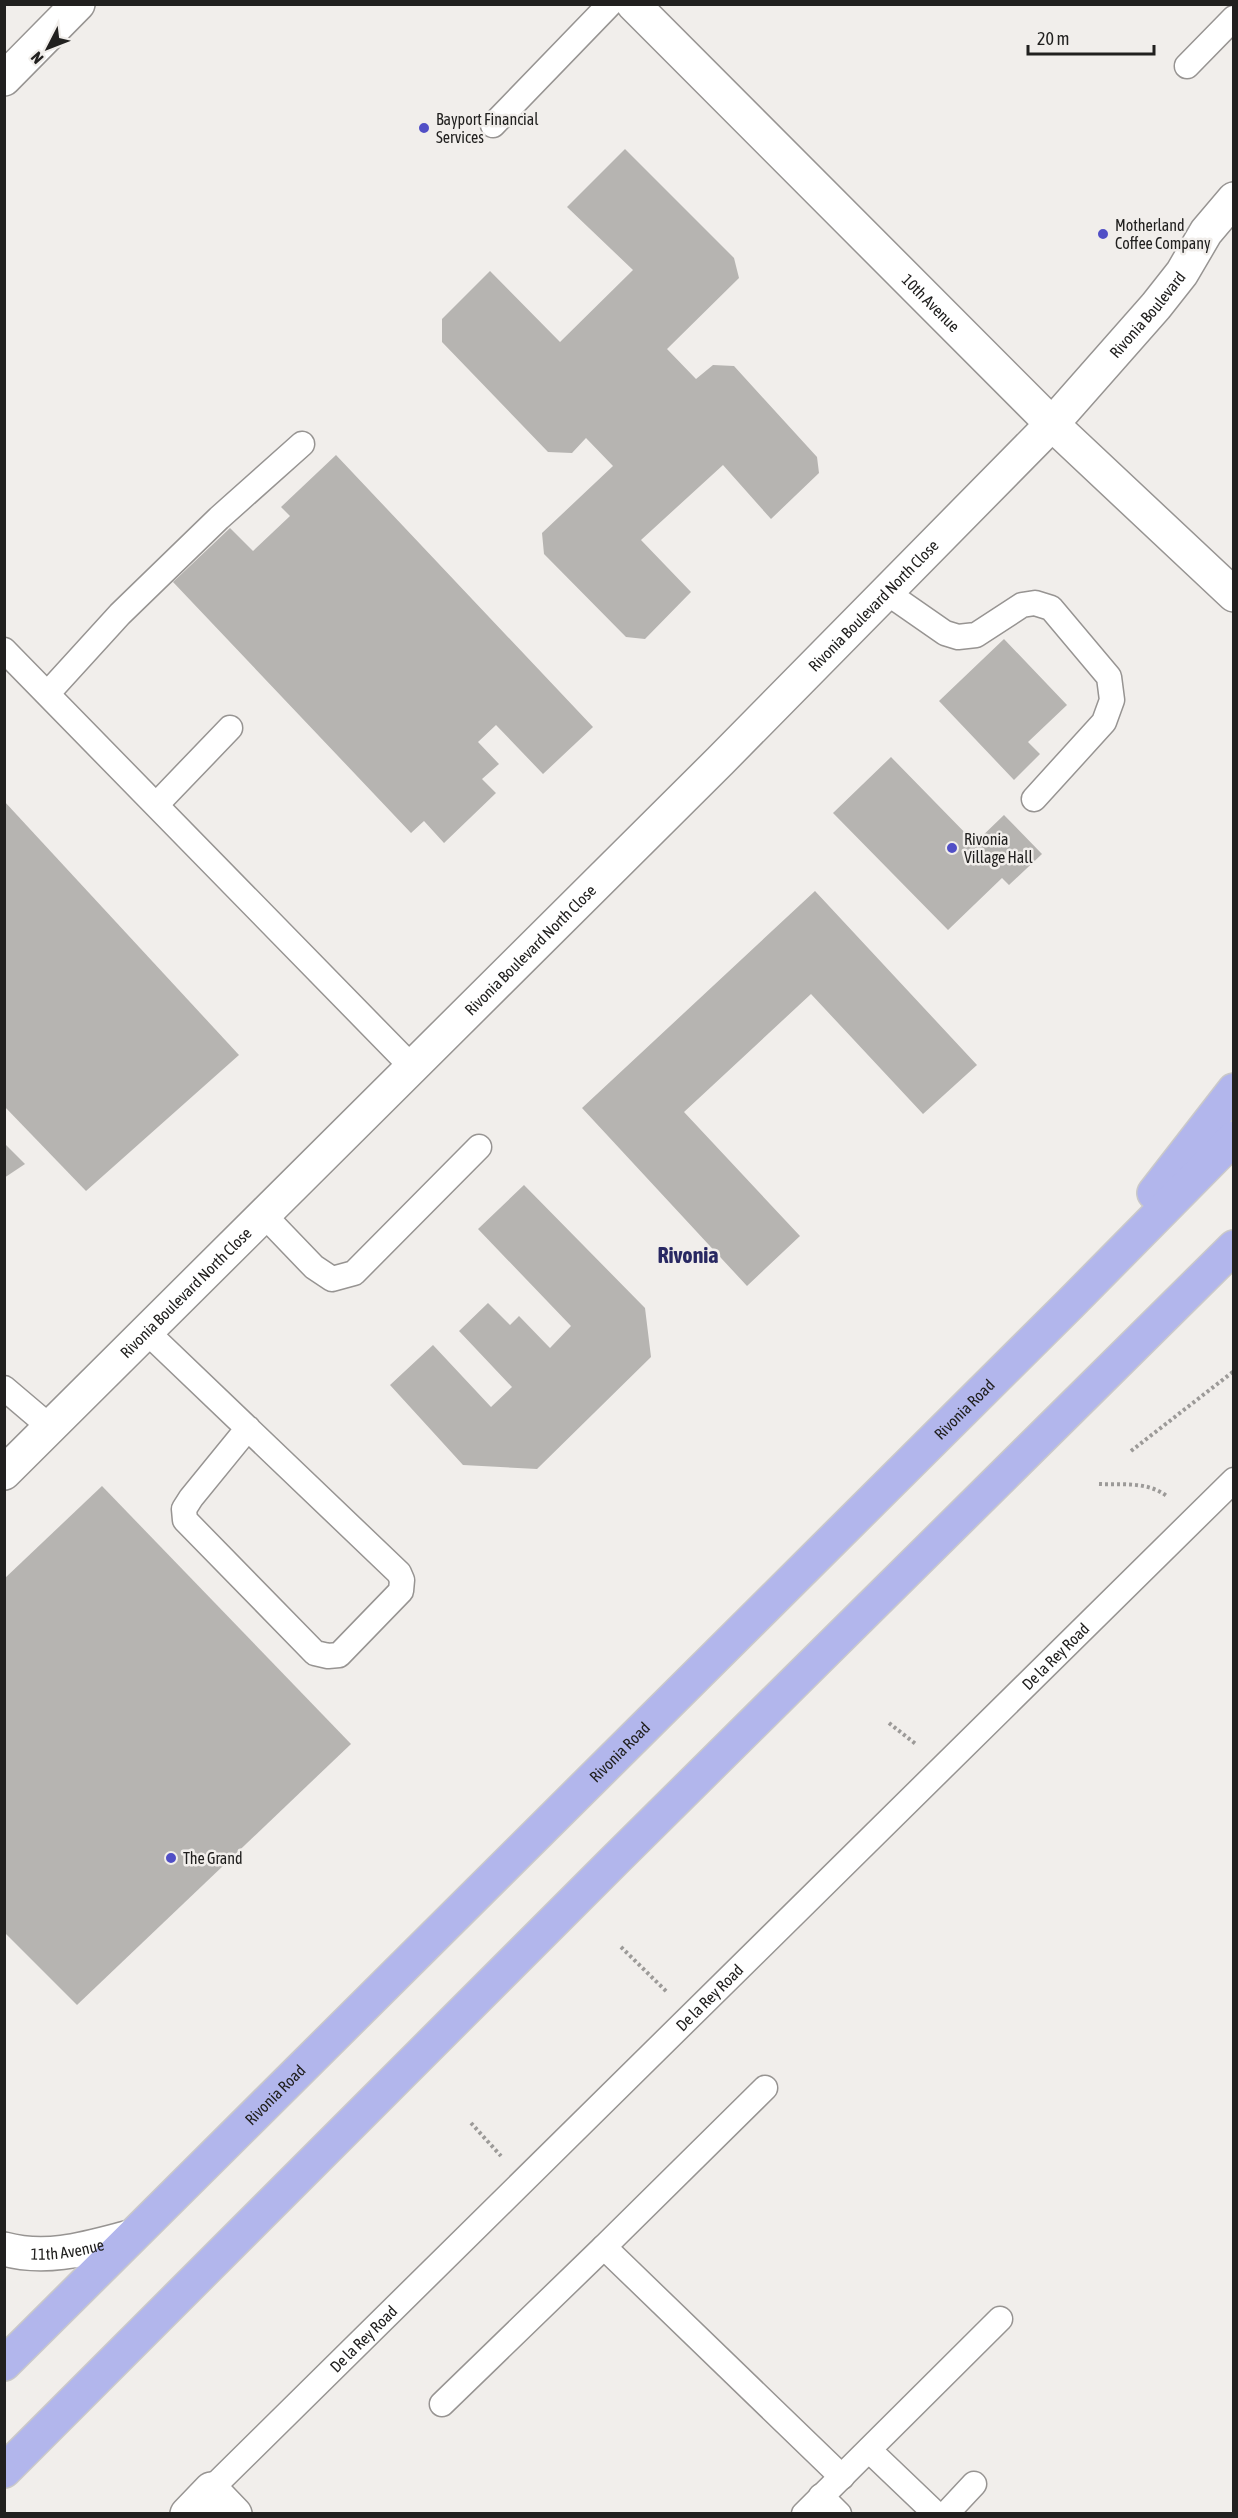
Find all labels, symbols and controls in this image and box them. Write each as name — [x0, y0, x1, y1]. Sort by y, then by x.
north arrow — [18, 18, 78, 78]
scale bar — [1028, 18, 1154, 56]
text: 20 m — [1037, 28, 1069, 49]
text: N — [27, 49, 47, 68]
place label: Bayport Financial Services — [436, 110, 539, 146]
marker: Bayport Financial Services — [417, 121, 431, 135]
place label: Motherland Coffee Company — [1115, 216, 1211, 253]
marker: Motherland Coffee Company — [1096, 227, 1110, 241]
street label: Rivonia Boulevard — [1106, 268, 1189, 361]
street label: 10th Avenue — [899, 270, 964, 335]
street label: Rivonia Boulevard North Close — [805, 536, 942, 675]
place label: Rivonia Village Hall — [964, 830, 1033, 867]
marker: Rivonia Village Hall — [945, 841, 959, 855]
street label: Rivonia Boulevard North Close — [461, 881, 599, 1019]
street label: Rivonia Boulevard North Close — [116, 1224, 255, 1361]
district label: Rivonia — [657, 1242, 719, 1268]
street label: Rivonia Road — [930, 1376, 998, 1443]
street label: De la Rey Road — [1018, 1619, 1093, 1693]
street label: Rivonia Road — [586, 1718, 653, 1786]
place label: The Grand — [183, 1849, 243, 1867]
marker: The Grand — [164, 1851, 178, 1865]
street label: De la Rey Road — [672, 1961, 747, 2034]
street label: Rivonia Road — [241, 2061, 309, 2128]
street label: 11th Avenue — [30, 2235, 106, 2263]
street label: De la Rey Road — [326, 2302, 401, 2376]

